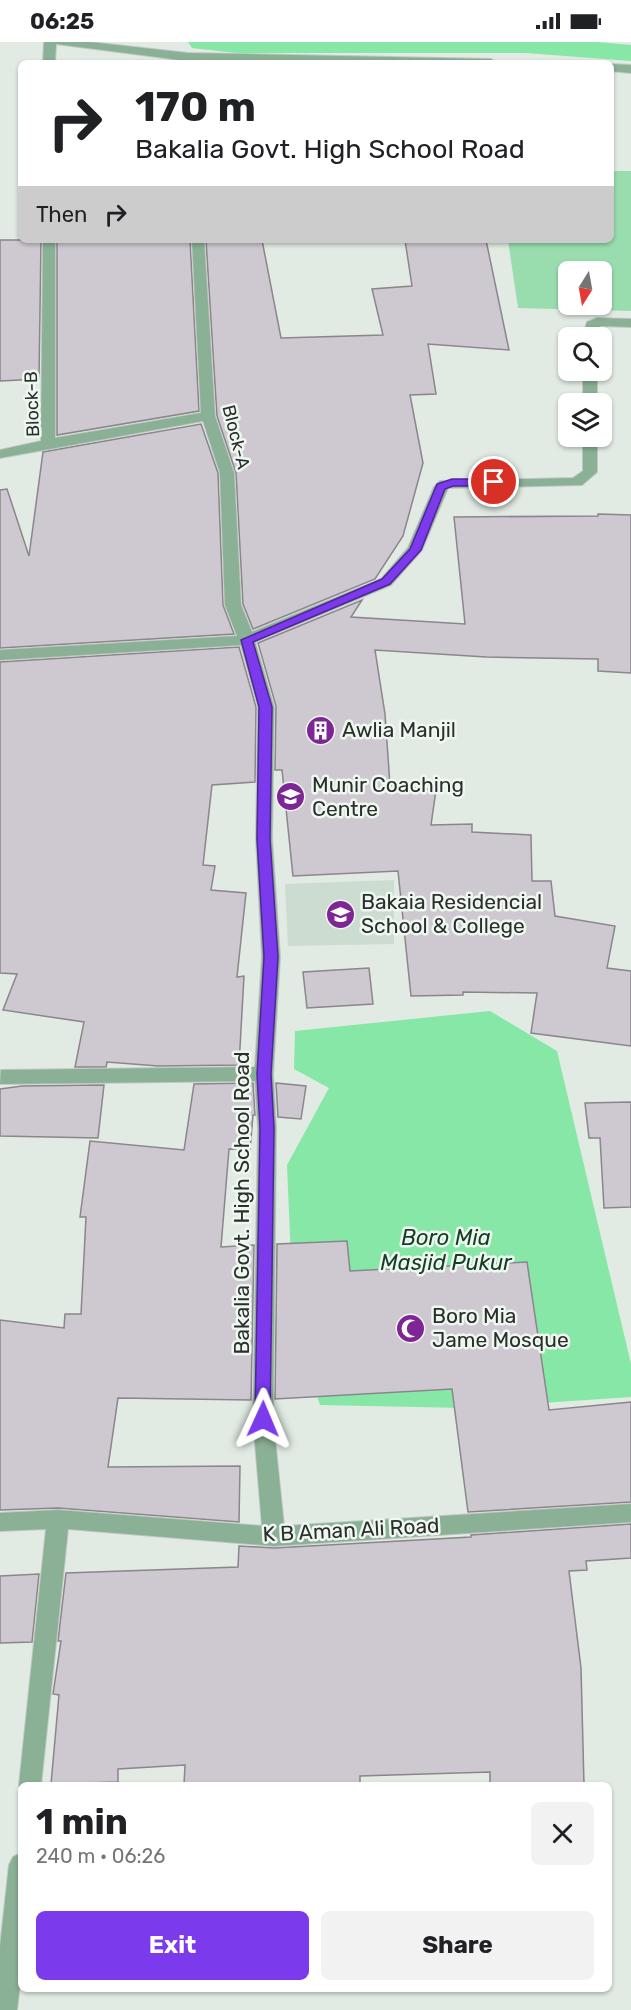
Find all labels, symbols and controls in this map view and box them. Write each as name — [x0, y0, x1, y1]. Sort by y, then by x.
text: 06:25 — [30, 8, 94, 35]
text: 170 m — [135, 82, 256, 132]
icon: right — [36, 84, 114, 162]
text: Bakalia Govt. High School Road — [135, 133, 525, 165]
icon: right — [99, 198, 132, 231]
text: Then — [36, 201, 87, 228]
north arrow — [558, 261, 612, 315]
map controls — [558, 261, 612, 447]
button: search — [558, 327, 612, 381]
street label: Block-B — [20, 371, 44, 437]
button: layers — [558, 393, 612, 447]
street label: Block-A — [217, 403, 255, 471]
pin — [468, 456, 519, 507]
icon: arrive — [477, 465, 510, 498]
building icon: Awlia Manjil — [305, 714, 337, 746]
place label: Awlia Manjil — [342, 717, 456, 742]
place label: Munir Coaching Centre — [312, 772, 464, 821]
school or university icon: Munir Coaching Centre — [275, 781, 307, 813]
place label: Bakaia Residencial School & College — [361, 889, 542, 938]
school or university icon: Bakaia Residencial School & College — [324, 898, 356, 930]
street label: Bakalia Govt. High School Road — [229, 1051, 254, 1355]
water label: Boro Mia Masjid Pukur — [380, 1224, 513, 1276]
place label: Boro Mia Jame Mosque — [432, 1303, 569, 1352]
mosque icon: Boro Mia Jame Mosque — [395, 1312, 427, 1344]
position arrow — [231, 1387, 295, 1451]
street label: K B Aman Ali Road — [262, 1512, 440, 1547]
text: 1 min — [36, 1800, 128, 1843]
button: close — [531, 1802, 594, 1865]
text: 240 m · 06:26 — [36, 1844, 165, 1868]
button: Exit — [36, 1911, 309, 1980]
button: Share — [321, 1911, 594, 1980]

